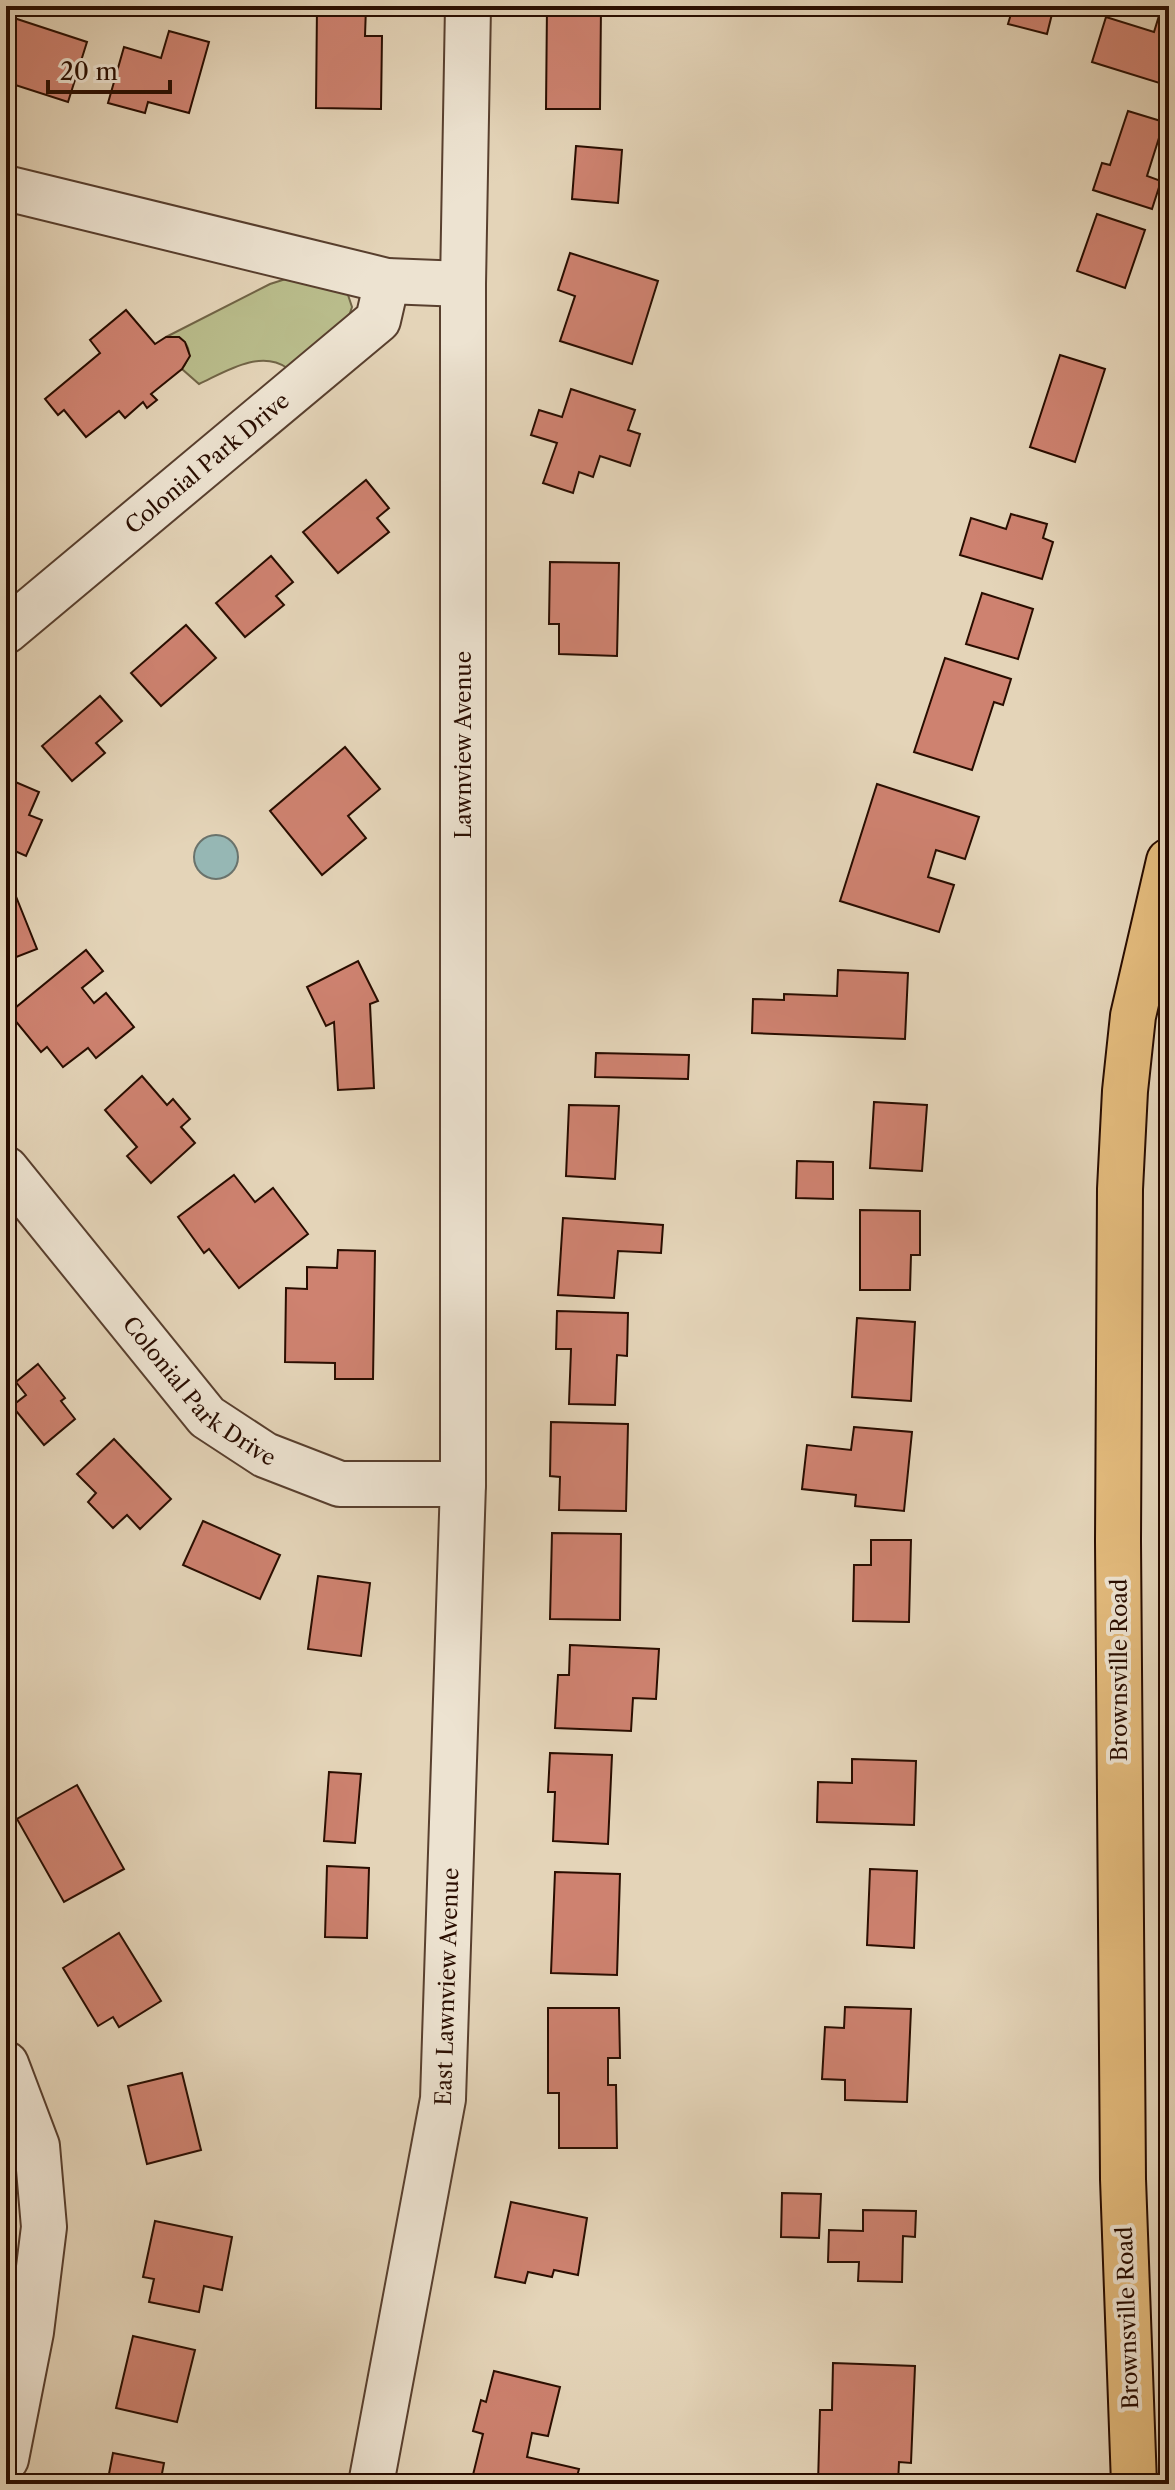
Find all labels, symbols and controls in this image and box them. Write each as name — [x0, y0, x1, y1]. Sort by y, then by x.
scale bar — [48, 44, 170, 94]
text: 20 m — [60, 57, 118, 86]
street label: Colonial Park Drive — [120, 387, 295, 540]
street label: Lawnview Avenue — [450, 651, 477, 839]
street label: Colonial Park Drive — [117, 1311, 279, 1472]
street label: Brownsville Road — [1106, 1579, 1133, 1761]
street label: East Lawnview Avenue — [430, 1867, 465, 2106]
street label: Brownsville Road — [1111, 2226, 1144, 2410]

